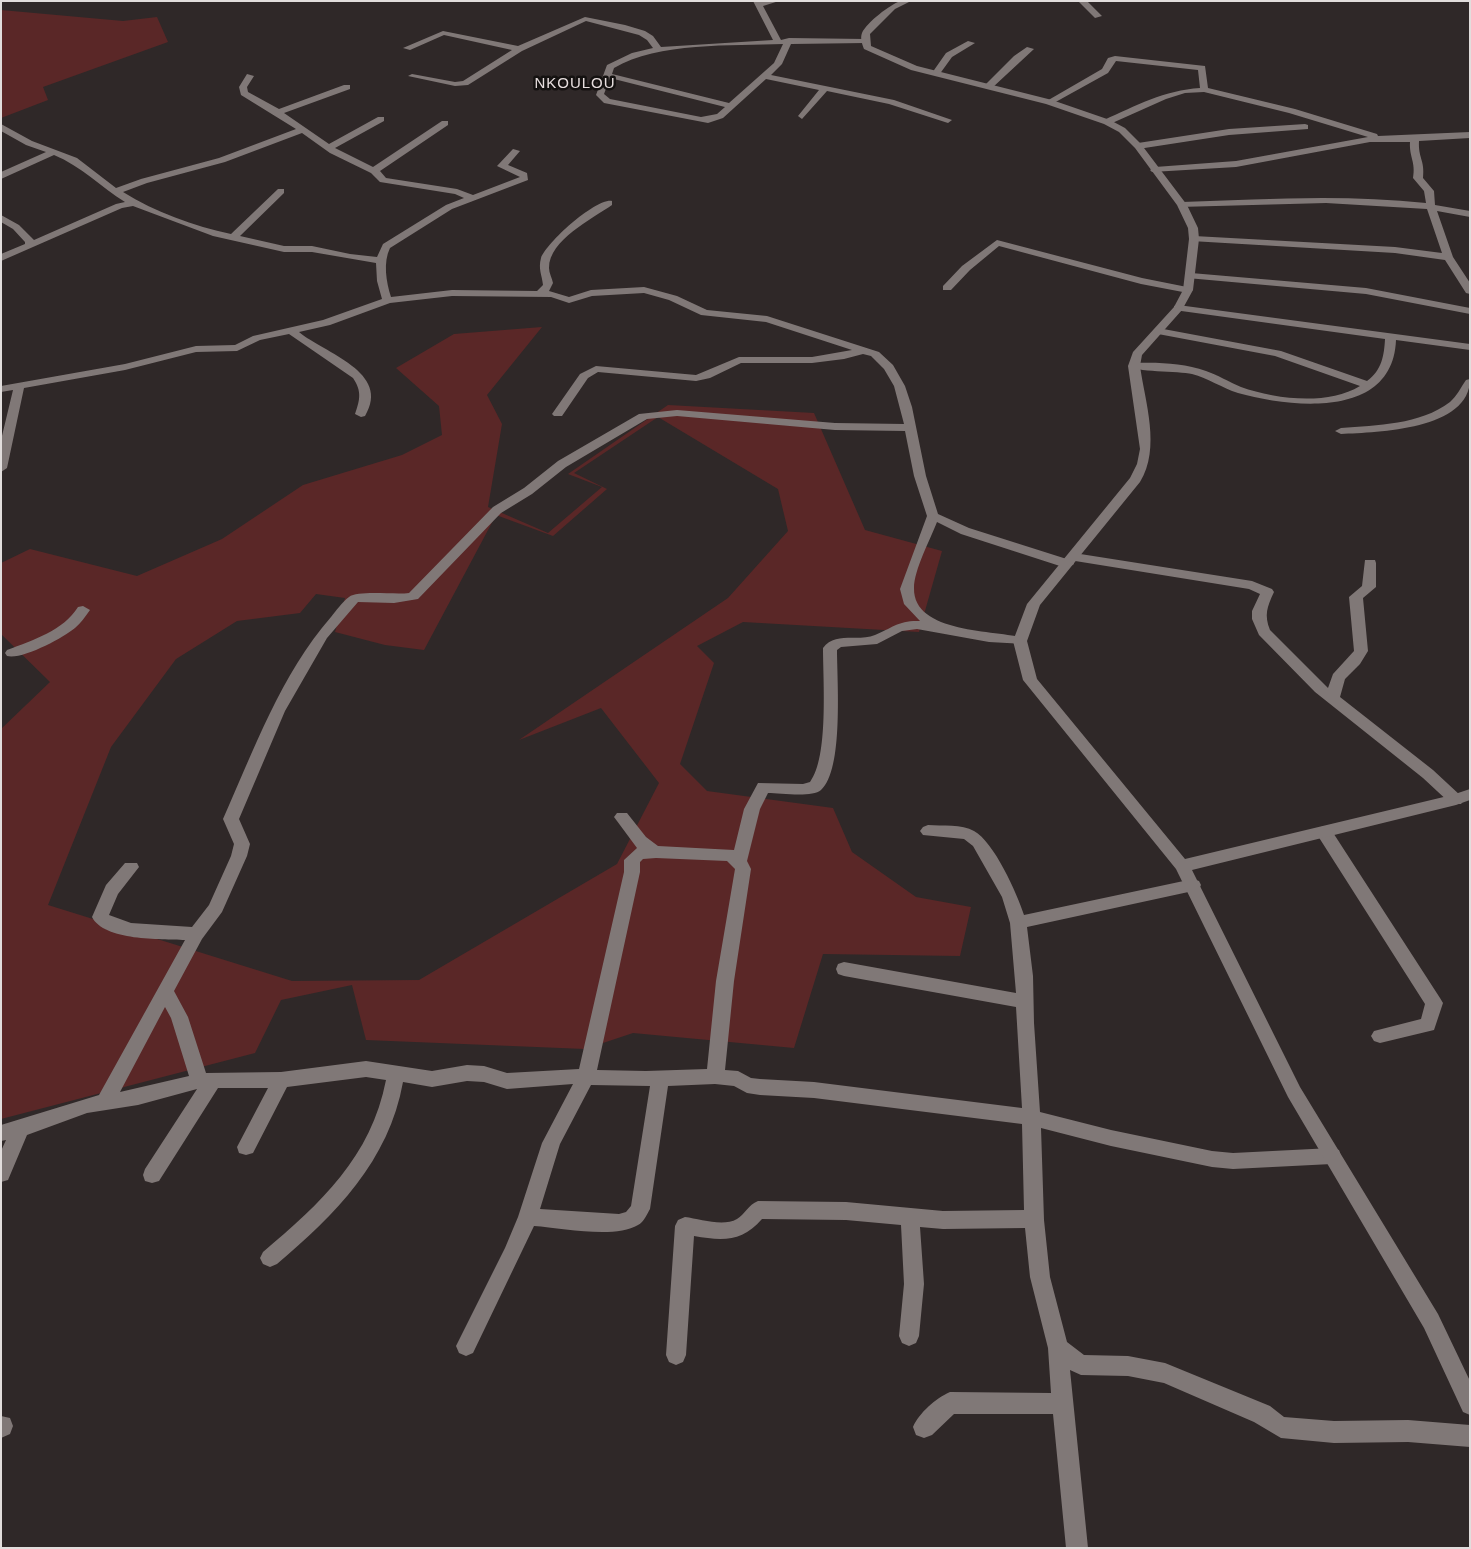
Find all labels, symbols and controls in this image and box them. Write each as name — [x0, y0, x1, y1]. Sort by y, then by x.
district label: NKOULOU — [534, 75, 616, 93]

